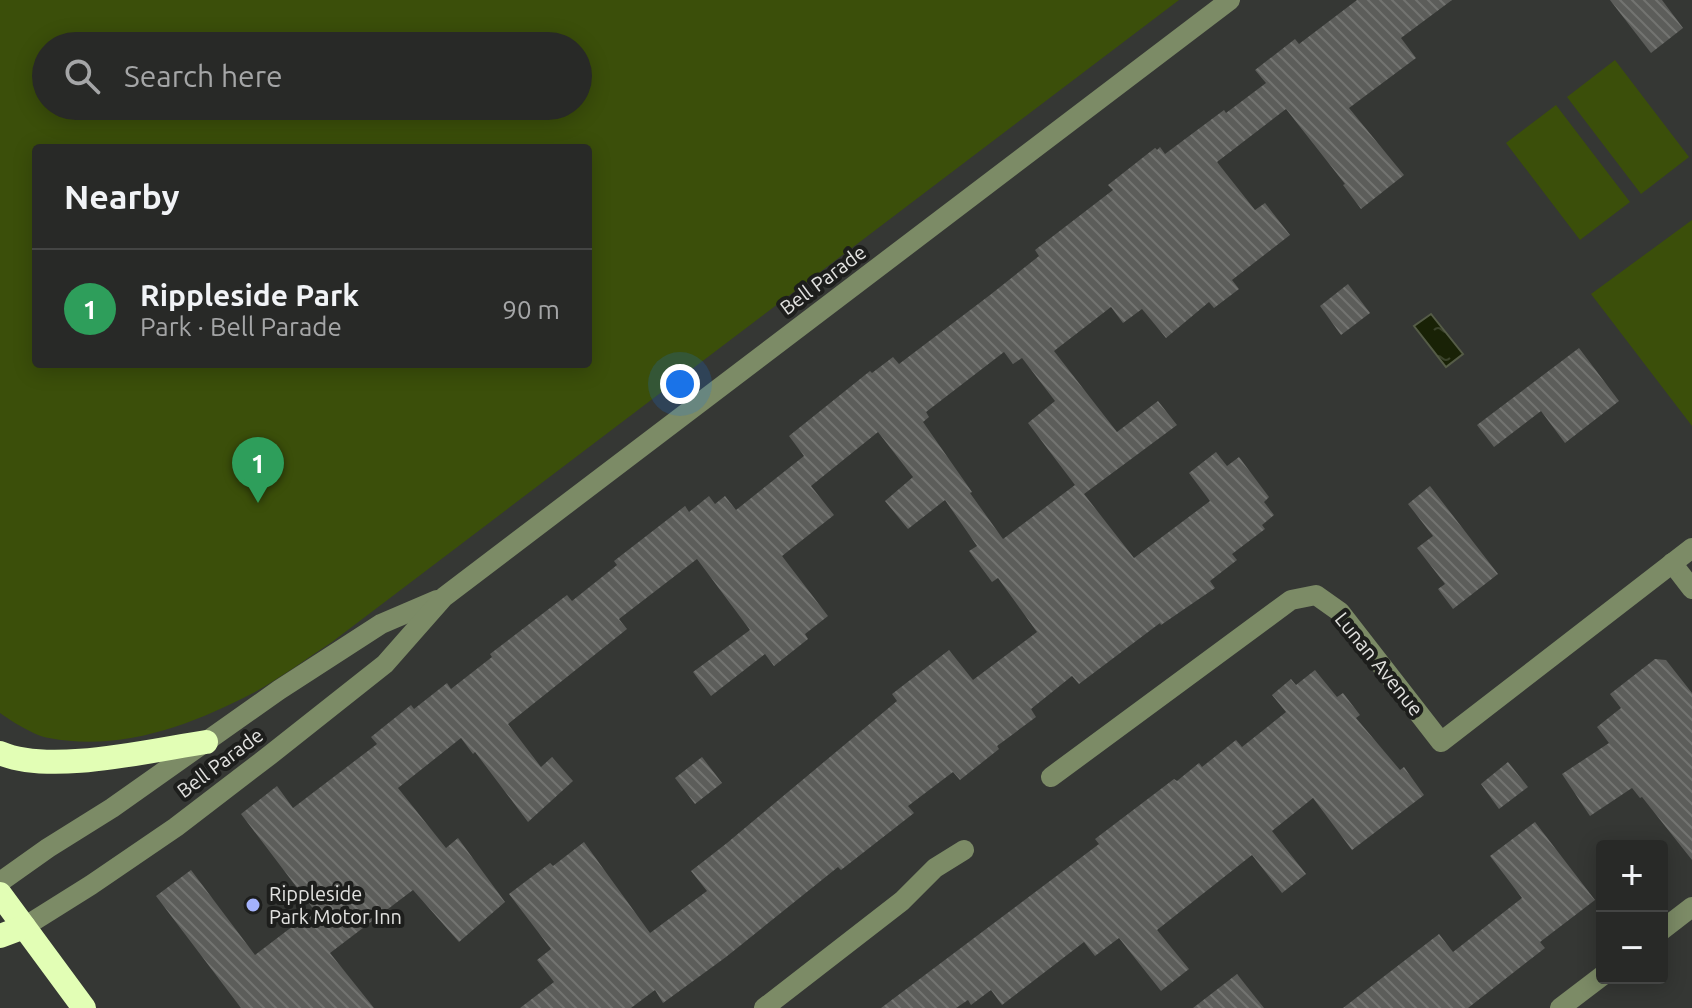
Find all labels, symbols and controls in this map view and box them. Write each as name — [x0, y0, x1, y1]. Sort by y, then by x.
search box — [32, 32, 592, 120]
icon: search — [60, 54, 104, 98]
text: Search here — [124, 59, 283, 93]
text: Nearby — [64, 177, 179, 215]
street label: Bell Parade — [775, 240, 870, 319]
text: Rippleside Park — [140, 278, 359, 312]
text: 1 — [83, 295, 97, 324]
text: 90 m — [502, 295, 560, 324]
text: Park · Bell Parade — [140, 312, 342, 341]
your location — [660, 364, 700, 404]
pin: 1 — [232, 437, 284, 503]
street label: Lunan Avenue — [1331, 607, 1428, 720]
street label: Bell Parade — [172, 723, 267, 802]
map controls — [1596, 840, 1668, 984]
button: + — [1596, 840, 1668, 912]
place label: Rippleside Park Motor Inn — [269, 882, 402, 928]
marker: Rippleside Park Motor Inn — [244, 896, 262, 914]
button: − — [1596, 912, 1668, 984]

